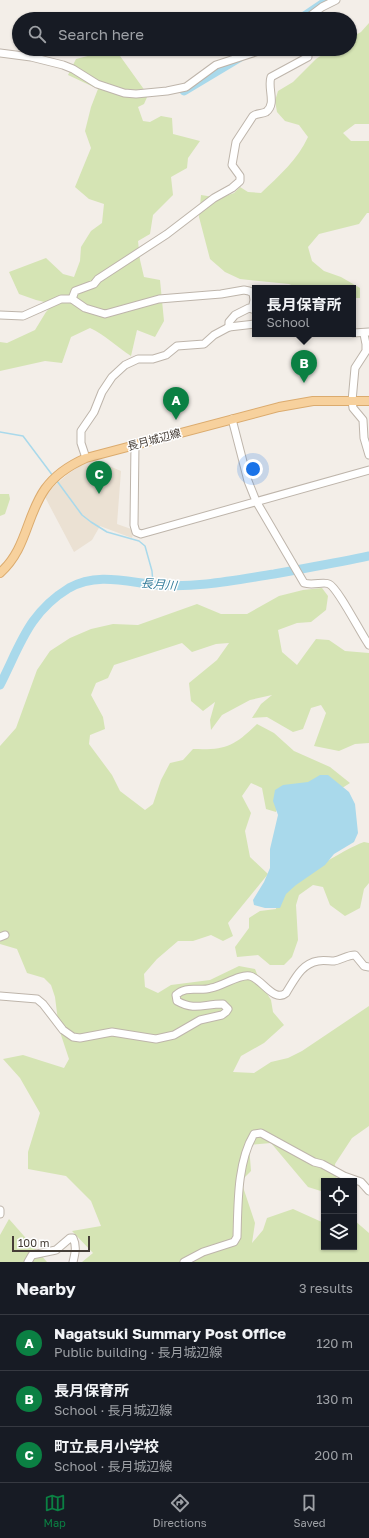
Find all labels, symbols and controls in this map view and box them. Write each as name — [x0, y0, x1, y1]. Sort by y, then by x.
search box — [12, 12, 357, 56]
icon: search — [26, 23, 48, 45]
text: Search here — [58, 25, 144, 43]
popup — [252, 285, 356, 337]
text: 長月保育所 — [266, 295, 342, 313]
text: School — [266, 314, 310, 330]
pin: B — [291, 350, 317, 383]
pin: A — [163, 387, 189, 420]
street label: 長月城辺線 — [126, 426, 182, 452]
your location — [243, 459, 263, 479]
pin: C — [86, 461, 112, 494]
water label: 長月川 — [140, 575, 180, 593]
map controls — [321, 1178, 357, 1250]
button: locate — [321, 1178, 357, 1214]
button: layers — [321, 1214, 357, 1250]
scale bar — [12, 1234, 90, 1253]
text: 100 m — [18, 1236, 49, 1249]
text: Nearby — [16, 1278, 76, 1299]
text: 3 results — [299, 1280, 353, 1296]
text: Nagatsuki Summary Post Office — [54, 1324, 286, 1342]
text: A — [24, 1335, 34, 1351]
text: 120 m — [316, 1335, 353, 1351]
text: Public building · 長月城辺線 — [54, 1344, 223, 1360]
text: 長月保育所 — [54, 1381, 129, 1399]
text: B — [24, 1391, 34, 1407]
text: 130 m — [316, 1391, 353, 1407]
text: School · 長月城辺線 — [54, 1402, 173, 1418]
text: 町立長月小学校 — [54, 1437, 159, 1455]
text: C — [24, 1447, 34, 1463]
text: 200 m — [315, 1447, 353, 1463]
text: School · 長月城辺線 — [54, 1458, 173, 1474]
tab: Map — [43, 1492, 66, 1529]
tab: Directions — [153, 1492, 207, 1529]
tab: Saved — [293, 1492, 326, 1529]

